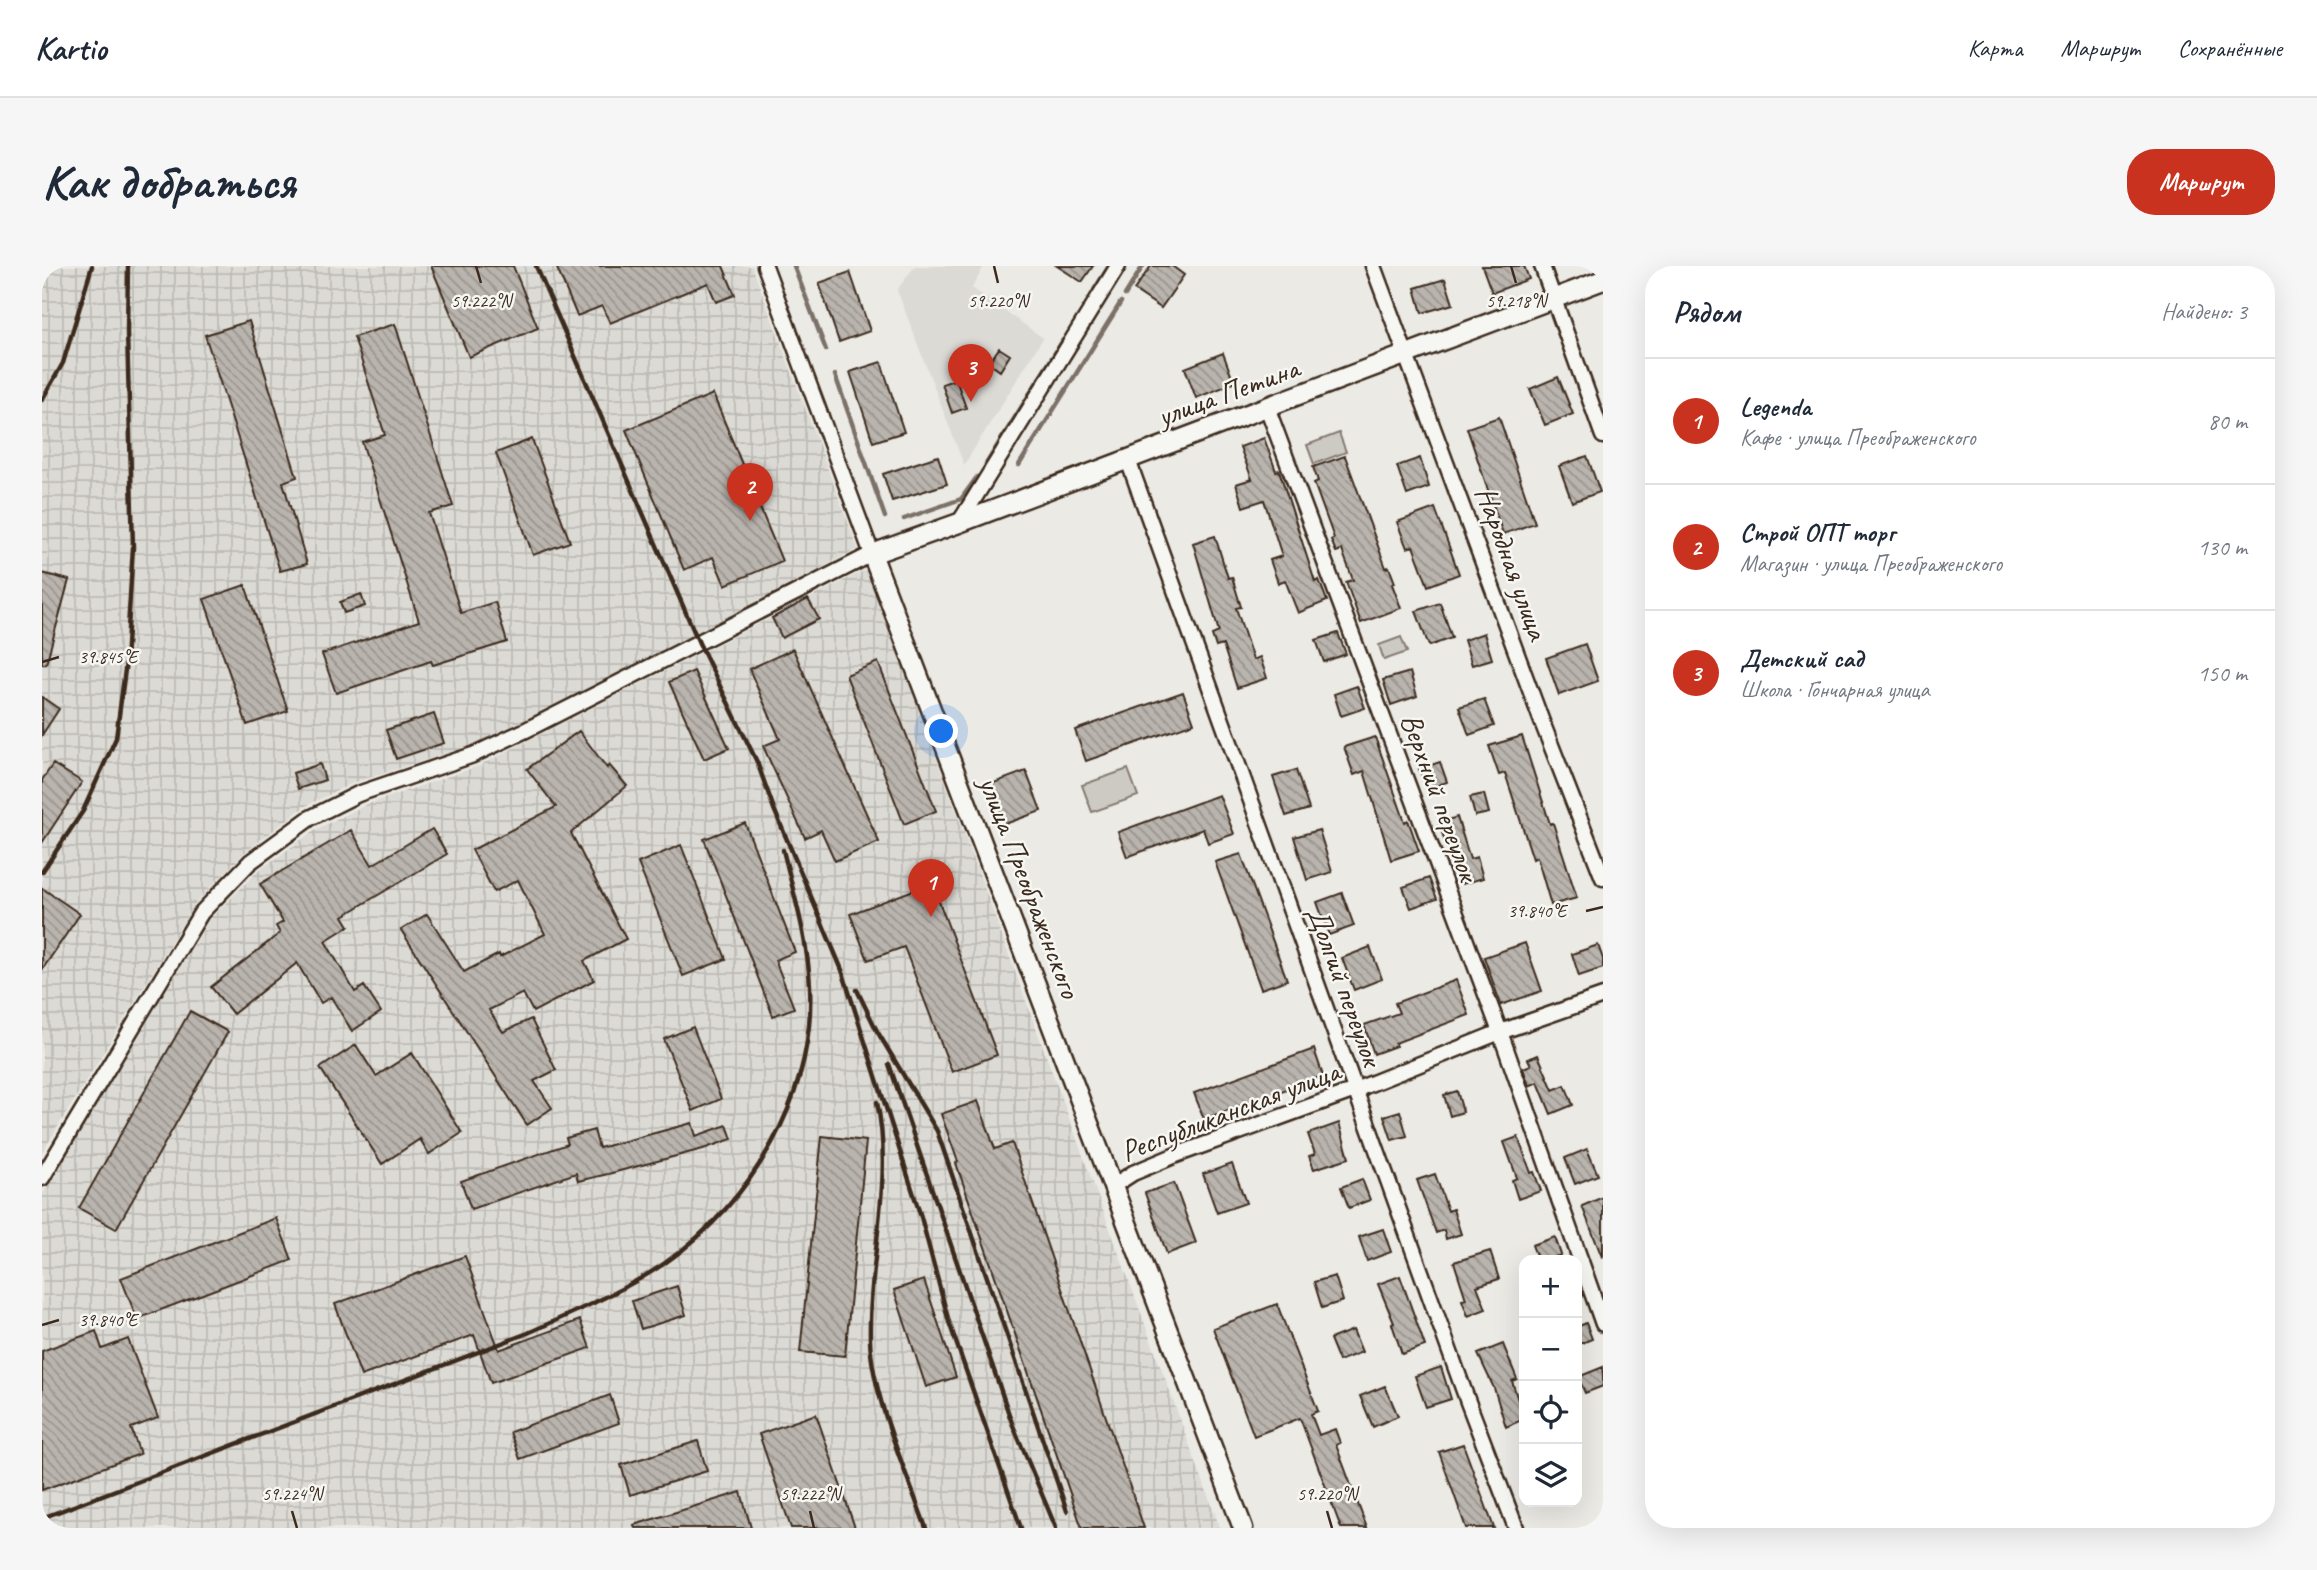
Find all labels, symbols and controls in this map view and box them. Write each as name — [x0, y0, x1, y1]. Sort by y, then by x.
text: Kartio — [35, 27, 106, 69]
text: Карта — [1968, 33, 2023, 63]
text: Маршрут — [2061, 33, 2140, 63]
text: Сохранённые — [2178, 33, 2282, 63]
button: Маршрут — [2127, 149, 2275, 215]
text: Как добраться — [42, 151, 295, 213]
text: 59.222°N — [451, 290, 514, 312]
text: 59.220°N — [968, 290, 1031, 312]
text: 59.218°N — [1486, 290, 1549, 312]
text: Рядом — [1673, 293, 1740, 331]
text: Найдено: 3 — [2161, 297, 2247, 326]
pin: 3 — [948, 344, 994, 402]
street label: улица Петина — [1150, 348, 1306, 436]
text: Legenda — [1740, 390, 1811, 423]
text: 1 — [1691, 407, 1701, 436]
text: 80 m — [2208, 407, 2247, 436]
text: Кафе · улица Преображенского — [1740, 423, 1976, 452]
pin: 2 — [727, 463, 773, 521]
street label: Народная улица — [1467, 481, 1558, 647]
text: Строй ОПТ торг — [1740, 516, 1895, 549]
text: 2 — [1691, 533, 1701, 562]
text: 130 m — [2198, 533, 2247, 562]
text: Магазин · улица Преображенского — [1740, 549, 2002, 578]
text: Детский сад — [1740, 642, 1863, 675]
text: 39.845°E — [79, 646, 140, 668]
text: 3 — [1691, 659, 1701, 688]
text: 150 m — [2198, 659, 2247, 688]
text: Школа · Гончарная улица — [1740, 675, 1929, 704]
street label: Верхний переулок — [1392, 708, 1489, 889]
your location — [924, 714, 958, 748]
street label: улица Преображенского — [970, 769, 1090, 1004]
pin: 1 — [908, 859, 954, 917]
text: 39.840°E — [1508, 900, 1569, 922]
street label: Долгий переулок — [1299, 901, 1392, 1074]
street label: Республиканская улица — [1115, 1051, 1347, 1170]
map controls — [1519, 1255, 1582, 1507]
button: + — [1519, 1255, 1582, 1318]
text: 39.840°E — [79, 1309, 140, 1331]
button: − — [1519, 1318, 1582, 1381]
button: locate — [1519, 1381, 1582, 1444]
button: layers — [1519, 1444, 1582, 1507]
text: 59.224°N — [262, 1483, 325, 1505]
text: 59.222°N — [780, 1483, 843, 1505]
text: 59.220°N — [1297, 1483, 1360, 1505]

